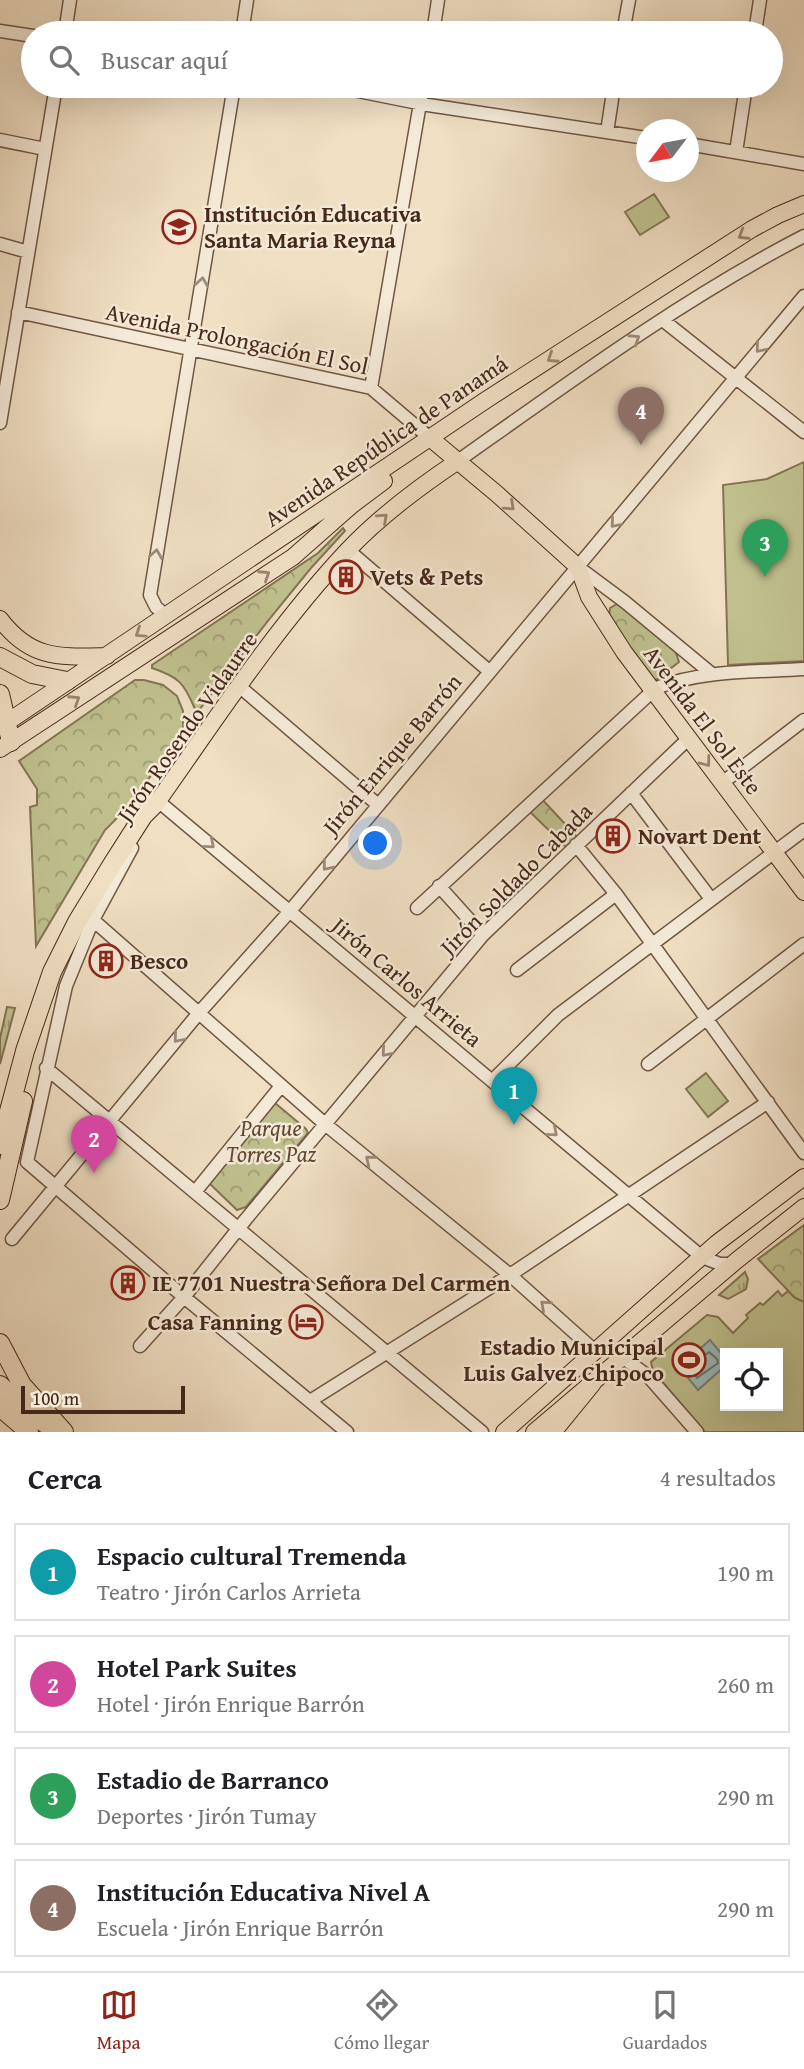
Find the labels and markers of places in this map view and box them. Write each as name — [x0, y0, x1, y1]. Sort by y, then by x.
place label: Institución Educativa Santa Maria Reyna — [204, 197, 422, 256]
school or university icon: Institución Educativa Santa Maria Reyna — [160, 208, 198, 246]
pin: 4 — [618, 387, 664, 445]
pin: 3 — [742, 519, 788, 577]
building icon: Vets & Pets — [327, 558, 365, 596]
place label: Vets & Pets — [370, 560, 484, 593]
building icon: Novart Dent — [594, 817, 632, 855]
place label: Novart Dent — [638, 819, 761, 852]
building icon: Besco — [87, 942, 125, 980]
place label: Besco — [130, 944, 188, 977]
pin: 1 — [491, 1067, 537, 1125]
pin: 2 — [71, 1115, 117, 1173]
building icon: IE 7701 Nuestra Señora Del Carmen — [109, 1264, 147, 1302]
place label: IE 7701 Nuestra Señora Del Carmen — [152, 1266, 511, 1299]
hotel icon: Casa Fanning — [287, 1303, 325, 1341]
place label: Casa Fanning — [148, 1305, 283, 1338]
place label: Estadio Municipal Luis Galvez Chipoco — [463, 1330, 664, 1389]
sports icon: Estadio Municipal Luis Galvez Chipoco — [670, 1341, 708, 1379]

